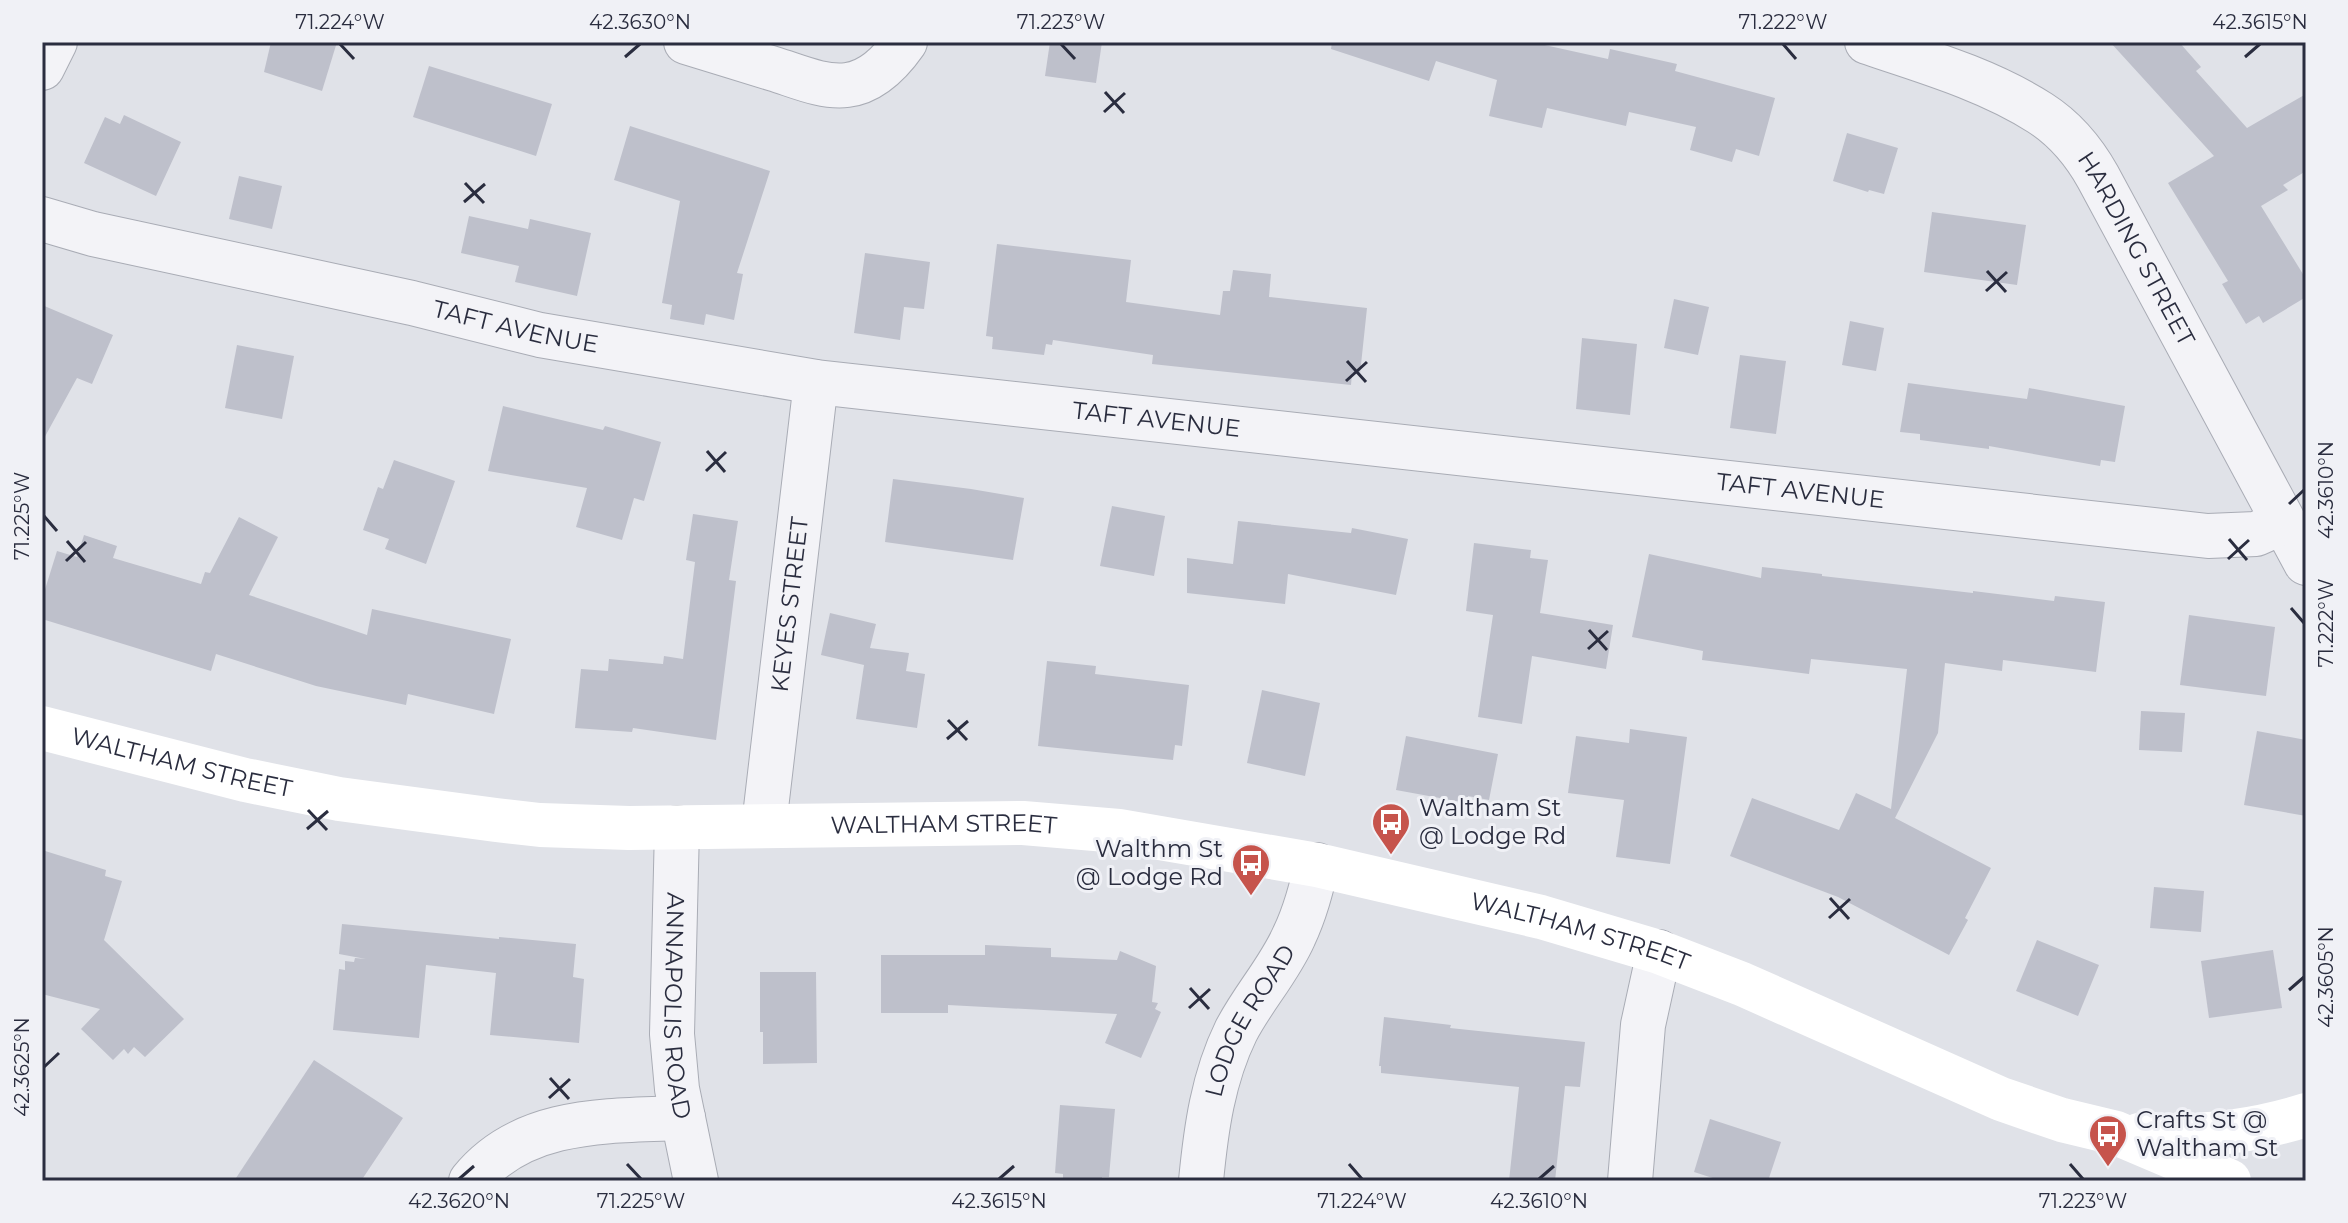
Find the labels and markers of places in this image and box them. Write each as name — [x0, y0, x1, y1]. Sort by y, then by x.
place label: Waltham St @ Lodge Rd — [1419, 793, 1566, 850]
bus stop icon: Waltham St @ Lodge Rd — [1370, 801, 1412, 856]
place label: Walthm St @ Lodge Rd — [1076, 834, 1223, 891]
bus stop icon: Walthm St @ Lodge Rd — [1230, 842, 1272, 897]
place label: Crafts St @ Waltham St — [2136, 1105, 2278, 1162]
bus stop icon: Crafts St @ Waltham St — [2087, 1113, 2129, 1168]

